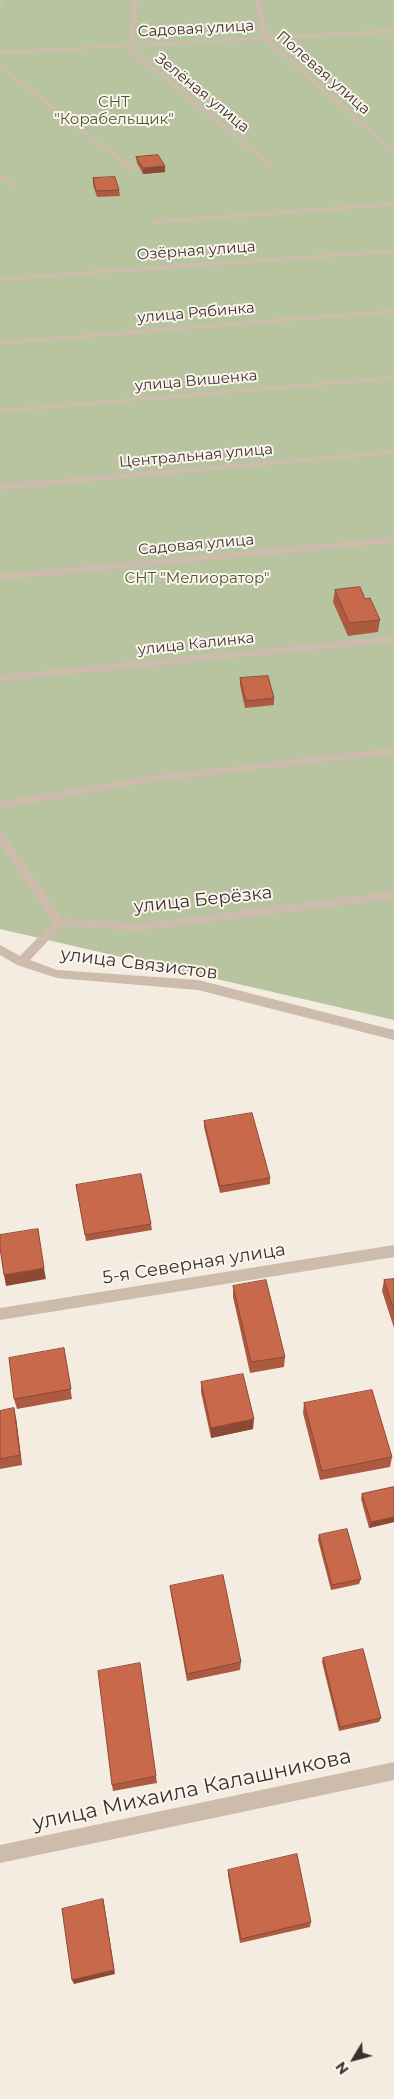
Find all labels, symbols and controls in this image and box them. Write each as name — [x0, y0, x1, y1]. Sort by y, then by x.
street label: Садовая улица — [137, 17, 255, 41]
street label: Полевая улица — [272, 27, 374, 119]
street label: Зелёная улица — [151, 50, 253, 136]
park label: СНТ "Корабельщик" — [54, 94, 174, 129]
street label: Озёрная улица — [136, 238, 256, 264]
street label: улица Рябинка — [137, 299, 255, 327]
street label: улица Вишенка — [134, 367, 258, 395]
street label: Центральная улица — [118, 440, 274, 472]
street label: Садовая улица — [137, 531, 255, 559]
park label: СНТ "Мелиоратор" — [124, 570, 270, 588]
street label: улица Калинка — [137, 629, 255, 659]
street label: улица Берёзка — [133, 882, 273, 918]
street label: улица Связистов — [59, 944, 219, 984]
street label: 5-я Северная улица — [101, 1239, 287, 1289]
street label: улица Михаила Калашникова — [31, 1744, 353, 1836]
north arrow — [329, 2034, 379, 2084]
text: N — [331, 2058, 353, 2078]

